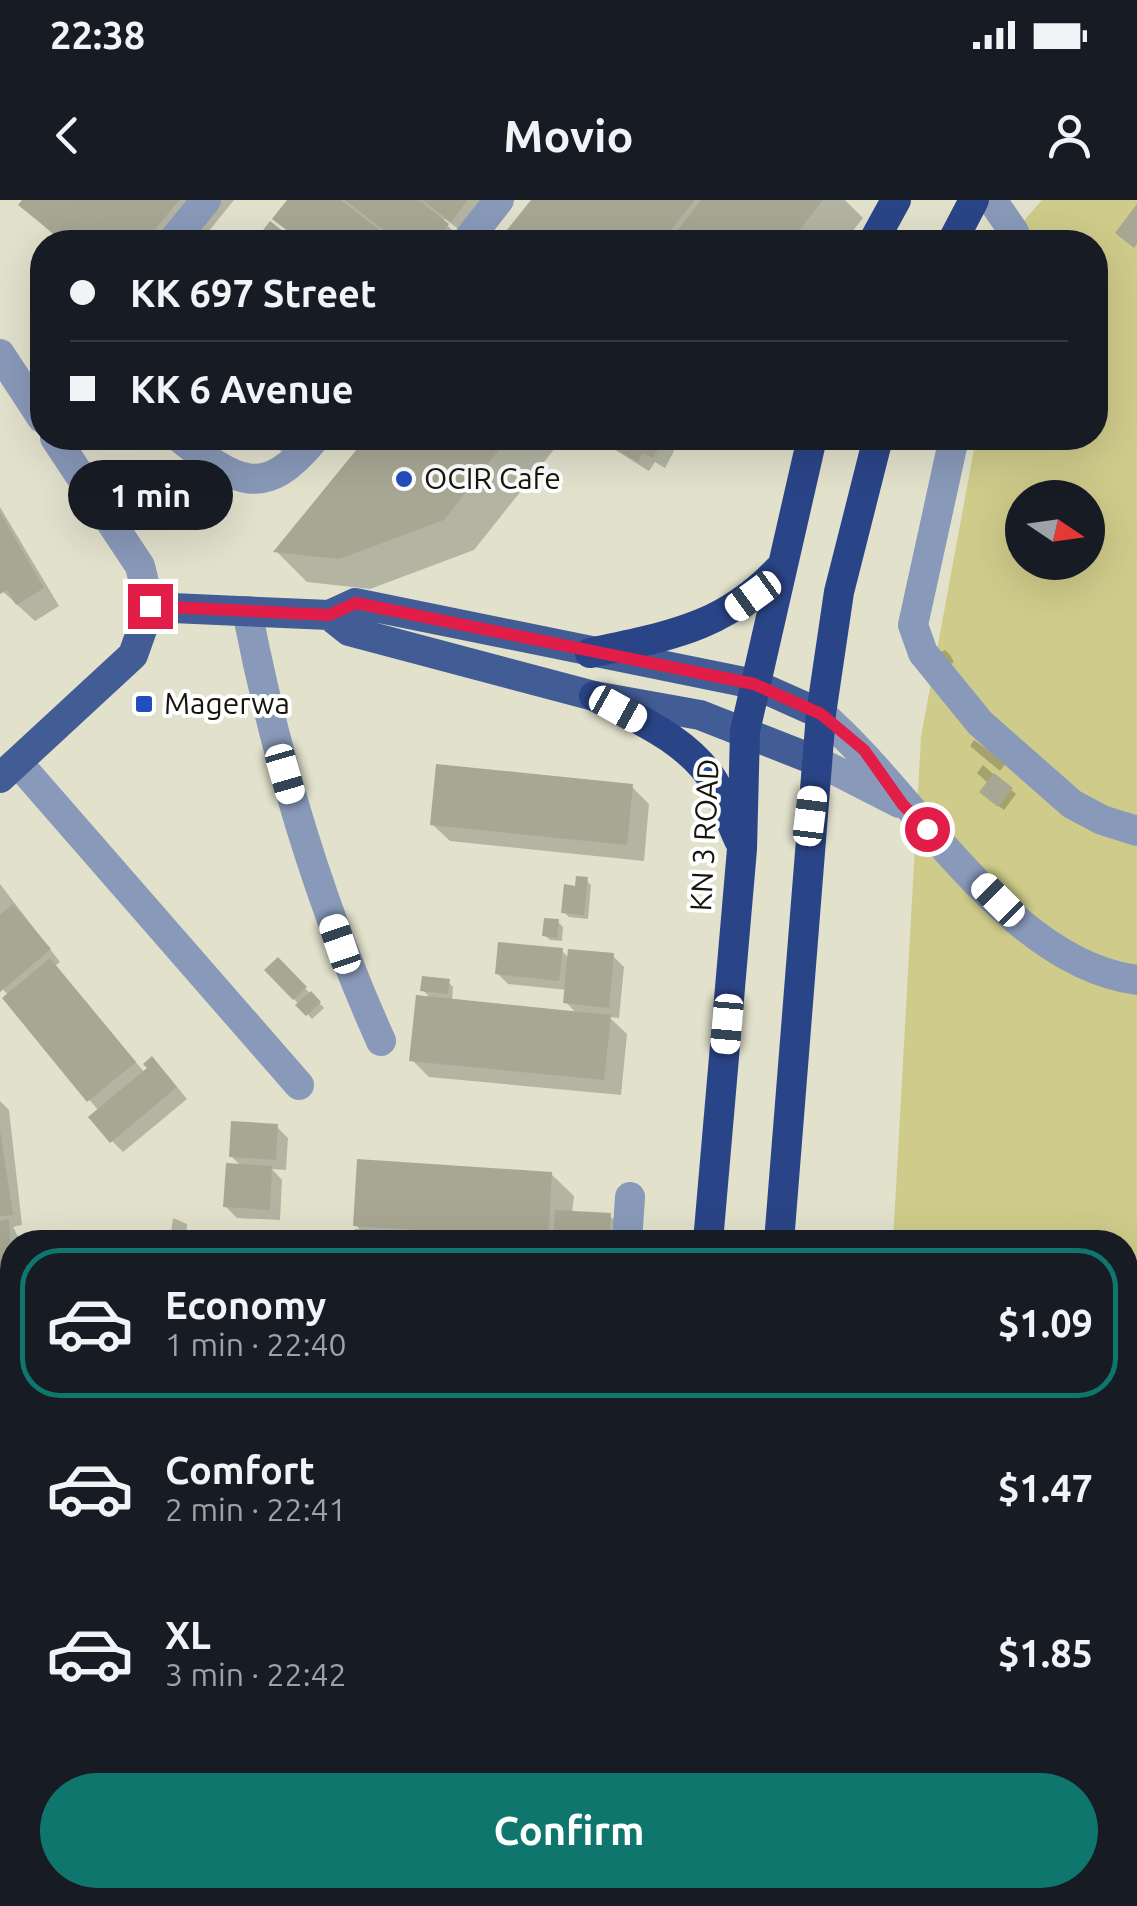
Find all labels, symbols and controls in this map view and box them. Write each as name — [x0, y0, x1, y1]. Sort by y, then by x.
text: 22:38 — [50, 14, 145, 56]
icon: back — [40, 108, 95, 163]
icon: person — [1042, 108, 1097, 163]
text: Movio — [503, 110, 634, 161]
text: KK 697 Street — [130, 272, 376, 314]
text: KK 6 Avenue — [130, 368, 354, 410]
callout: 1 min — [68, 461, 232, 531]
place label: OCIR Cafe — [424, 461, 561, 495]
marker: OCIR Cafe — [393, 468, 415, 490]
text: 1 min — [110, 477, 191, 513]
north arrow — [1005, 480, 1105, 580]
map controls — [1005, 480, 1105, 580]
car — [720, 566, 786, 626]
route end — [128, 584, 173, 629]
car — [584, 681, 652, 737]
place label: Magerwa — [164, 686, 290, 720]
marker: Magerwa — [133, 693, 155, 715]
car — [262, 741, 308, 807]
street label: KN 3 ROAD — [683, 758, 725, 912]
car — [791, 784, 829, 848]
route start — [905, 807, 950, 852]
car — [966, 868, 1030, 932]
car — [316, 911, 364, 977]
car — [709, 993, 745, 1055]
icon: car — [45, 1278, 135, 1368]
text: Economy — [165, 1284, 326, 1326]
text: $1.09 — [998, 1302, 1093, 1344]
text: 1 min · 22:40 — [165, 1326, 347, 1362]
icon: car — [45, 1443, 135, 1533]
text: Comfort — [165, 1449, 315, 1491]
text: $1.47 — [998, 1467, 1093, 1509]
text: 2 min · 22:41 — [165, 1491, 347, 1527]
icon: car — [45, 1608, 135, 1698]
text: XL — [165, 1614, 211, 1656]
text: $1.85 — [998, 1632, 1093, 1674]
text: 3 min · 22:42 — [165, 1656, 347, 1692]
button: Confirm — [40, 1773, 1098, 1888]

